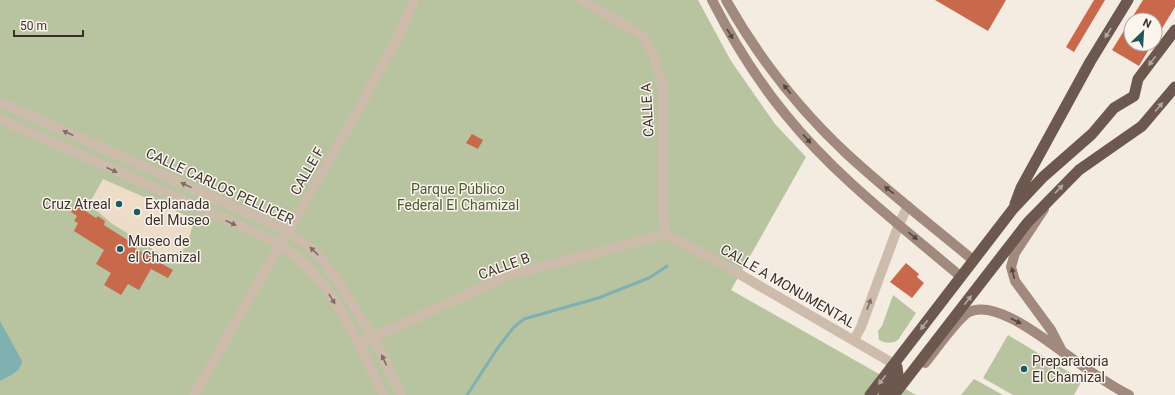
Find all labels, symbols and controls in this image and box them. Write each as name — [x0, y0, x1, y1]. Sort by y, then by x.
scale bar — [14, 12, 83, 38]
north arrow — [1123, 12, 1163, 52]
text: N — [1141, 16, 1153, 31]
text: 50 m — [20, 19, 47, 33]
one-way arrow — [1104, 27, 1111, 39]
one-way arrow — [727, 28, 734, 40]
one-way arrow — [1147, 56, 1156, 67]
street label: CALLE A — [638, 83, 656, 137]
one-way arrow — [783, 83, 791, 94]
one-way arrow — [1154, 101, 1163, 112]
one-way arrow — [61, 129, 73, 135]
one-way arrow — [802, 134, 812, 144]
street label: CALLE F — [287, 144, 327, 198]
street label: CALLE CARLOS PELLICER — [143, 145, 297, 228]
one-way arrow — [107, 167, 118, 173]
park label: Parque Público Federal El Chamizal — [397, 181, 519, 213]
one-way arrow — [180, 182, 192, 188]
one-way arrow — [1055, 184, 1064, 194]
one-way arrow — [883, 186, 894, 194]
place label: Cruz Atreal — [42, 196, 111, 212]
place label: Explanada del Museo — [145, 196, 210, 228]
marker: Cruz Atreal — [114, 199, 124, 209]
marker: Explanada del Museo — [132, 207, 142, 217]
one-way arrow — [225, 219, 237, 226]
one-way arrow — [908, 232, 918, 241]
place label: Museo de el Chamizal — [128, 233, 200, 265]
street label: CALLE A MONUMENTAL — [718, 241, 859, 331]
marker: Museo de el Chamizal — [115, 244, 125, 254]
one-way arrow — [309, 246, 319, 256]
street label: CALLE B — [476, 249, 532, 283]
one-way arrow — [1009, 266, 1015, 279]
one-way arrow — [328, 294, 336, 304]
one-way arrow — [963, 294, 972, 305]
one-way arrow — [867, 297, 873, 309]
one-way arrow — [1010, 318, 1022, 324]
one-way arrow — [920, 319, 928, 330]
place label: Preparatoria El Chamizal — [1032, 353, 1109, 385]
one-way arrow — [381, 354, 387, 365]
marker: Preparatoria El Chamizal — [1019, 364, 1029, 374]
one-way arrow — [878, 374, 886, 385]

